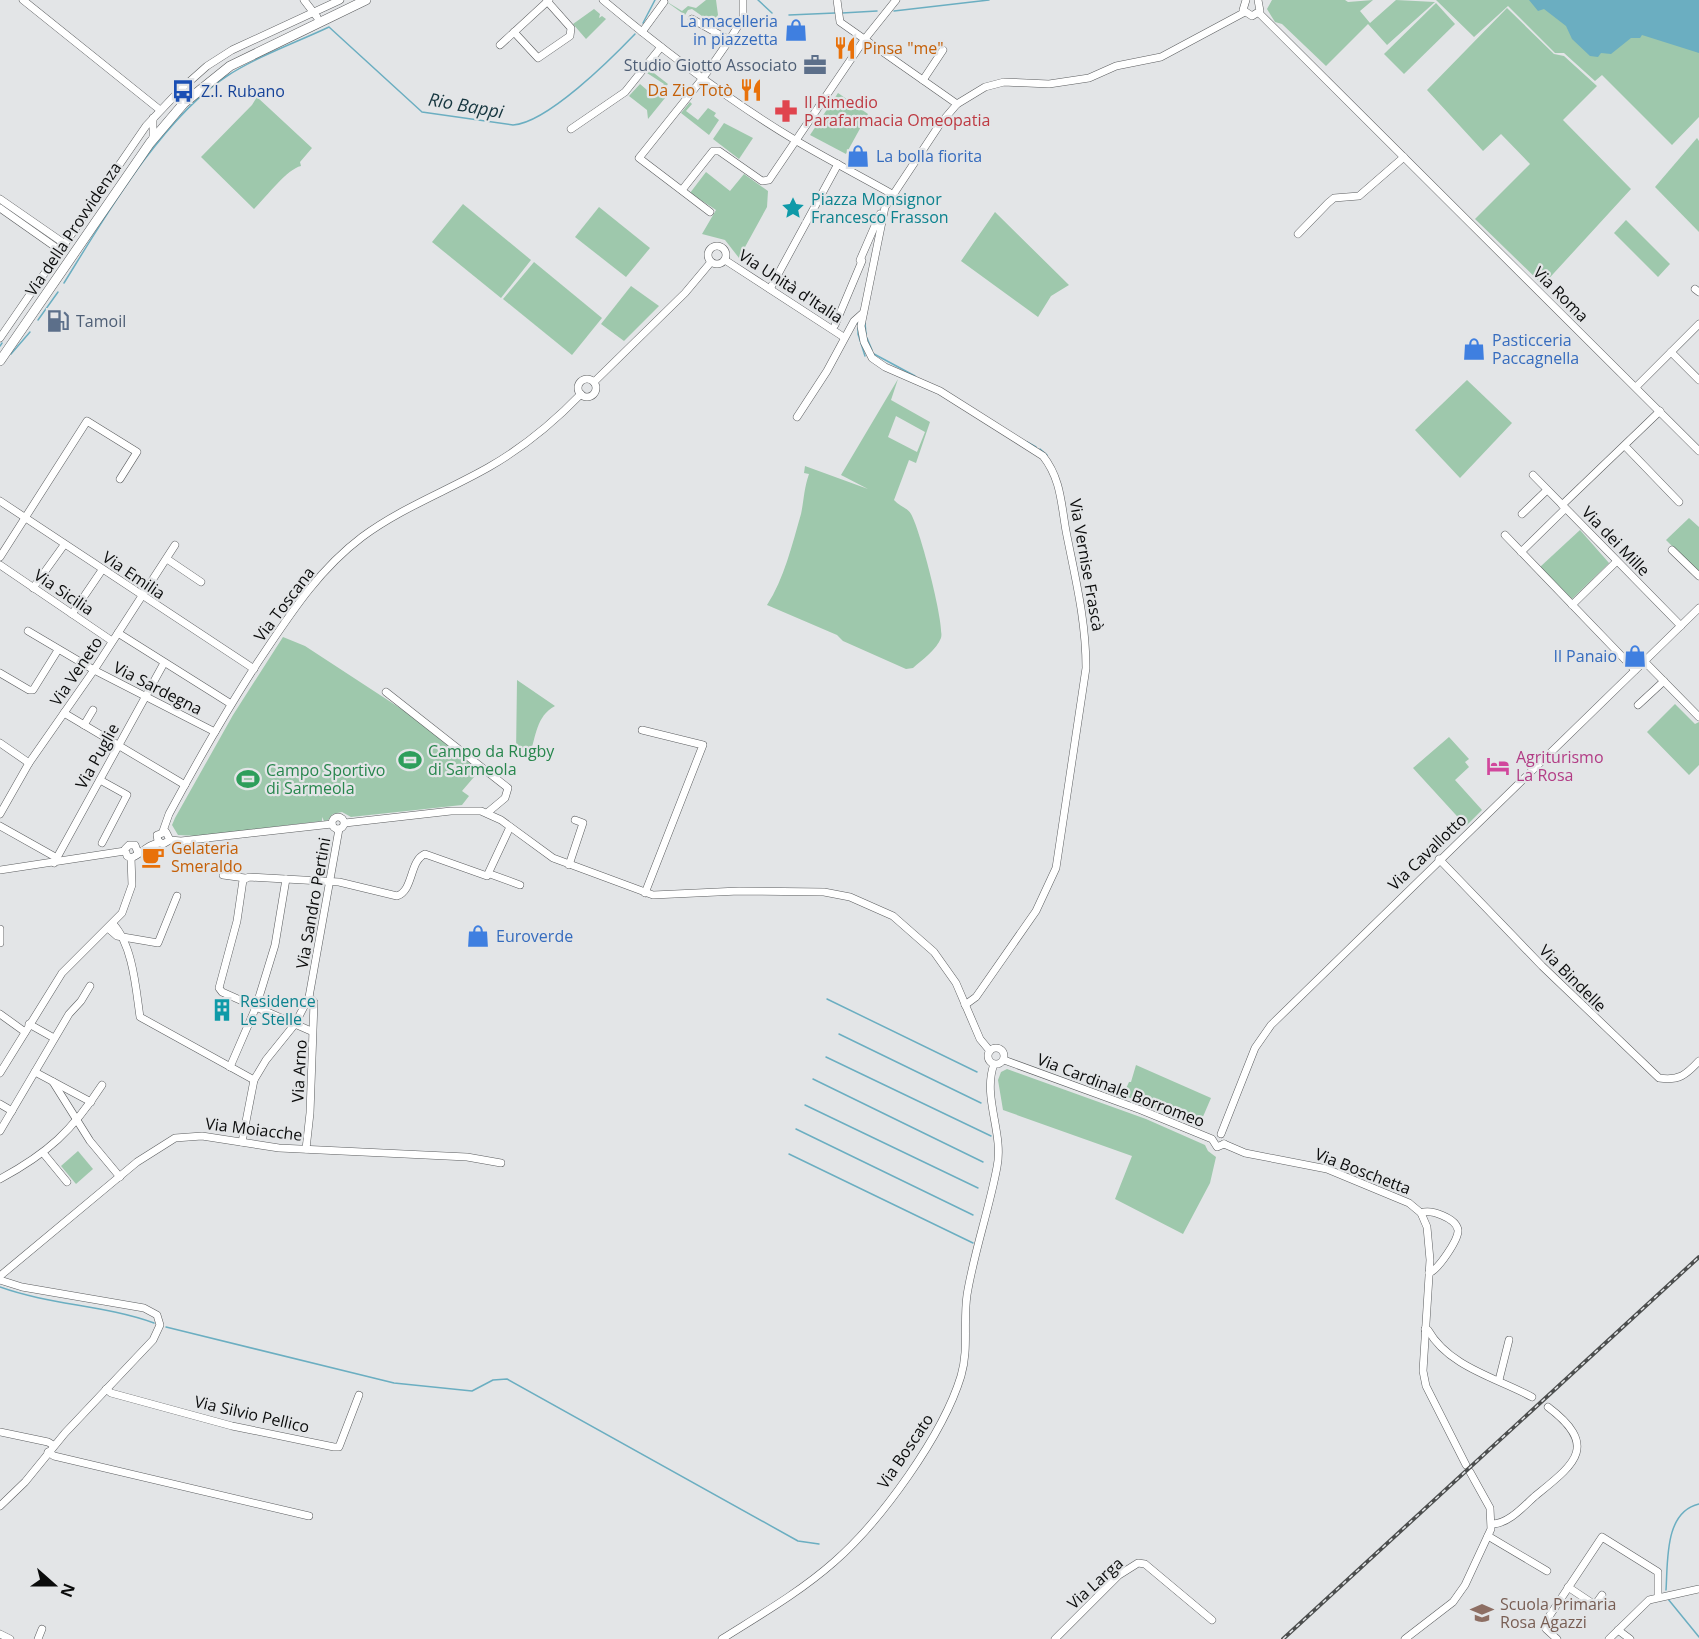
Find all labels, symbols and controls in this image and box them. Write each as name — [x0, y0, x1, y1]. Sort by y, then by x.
place label: La macelleria in piazzetta — [680, 10, 778, 50]
shop icon: La macelleria in piazzetta — [783, 17, 809, 43]
restaurant icon: Pinsa "me" — [832, 35, 858, 61]
place label: Pinsa "me" — [863, 37, 944, 59]
office icon: Studio Giotto Associato — [802, 52, 828, 78]
place label: Studio Giotto Associato — [624, 54, 797, 76]
restaurant icon: Da Zio Totò — [738, 77, 764, 103]
bus stop icon: Z.I. Rubano — [170, 78, 196, 104]
place label: Da Zio Totò — [648, 79, 733, 101]
place label: Z.I. Rubano — [201, 80, 285, 102]
water label: Rio Bappi — [427, 87, 506, 123]
place label: Il Rimedio Parafarmacia Omeopatia — [804, 91, 990, 131]
pharmacy icon: Il Rimedio Parafarmacia Omeopatia — [773, 98, 799, 124]
shop icon: La bolla fiorita — [845, 143, 871, 169]
place label: La bolla fiorita — [876, 145, 982, 167]
street label: Via della Provvidenza — [20, 158, 126, 300]
place label: Piazza Monsignor Francesco Frasson — [811, 188, 949, 228]
place icon: Piazza Monsignor Francesco Frasson — [780, 195, 806, 221]
street label: Via Unità d'Italia — [735, 244, 847, 328]
street label: Via Roma — [1529, 262, 1593, 326]
fuel station icon: Tamoil — [45, 308, 71, 334]
place label: Tamoil — [76, 310, 126, 332]
place label: Pasticceria Paccagnella — [1492, 329, 1579, 369]
shop icon: Pasticceria Paccagnella — [1461, 336, 1487, 362]
street label: Via Vernise Frascà — [1065, 497, 1109, 633]
street label: Via dei Mille — [1577, 501, 1655, 581]
street label: Via Emilia — [98, 546, 170, 604]
street label: Via Toscana — [249, 562, 319, 646]
street label: Via Sicilia — [30, 564, 98, 620]
street label: Via Veneto — [45, 632, 107, 710]
shop icon: Il Panaio — [1622, 643, 1648, 669]
place label: Il Panaio — [1553, 645, 1617, 667]
street label: Via Sardegna — [110, 656, 206, 720]
street label: Via Puglie — [70, 719, 124, 793]
place label: Campo da Rugby di Sarmeola — [428, 740, 555, 780]
place label: Agriturismo La Rosa — [1516, 746, 1604, 786]
sports icon: Campo da Rugby di Sarmeola — [397, 747, 423, 773]
hotel icon: Agriturismo La Rosa — [1485, 753, 1511, 779]
place label: Campo Sportivo di Sarmeola — [266, 759, 385, 799]
sports icon: Campo Sportivo di Sarmeola — [235, 766, 261, 792]
street label: Via Cavallotto — [1383, 809, 1471, 895]
street label: Via Sandro Pertini — [291, 836, 335, 970]
place label: Gelateria Smeraldo — [171, 837, 242, 877]
cafe icon: Gelateria Smeraldo — [140, 844, 166, 870]
shop icon: Euroverde — [465, 923, 491, 949]
place label: Euroverde — [496, 925, 573, 947]
street label: Via Bindelle — [1535, 940, 1611, 1016]
place label: Residence Le Stelle — [240, 990, 316, 1030]
building icon: Residence Le Stelle — [209, 997, 235, 1023]
street label: Via Arno — [286, 1039, 312, 1103]
street label: Via Cardinale Borromeo — [1034, 1048, 1208, 1132]
street label: Via Moiacche — [204, 1112, 304, 1146]
street label: Via Boschetta — [1312, 1143, 1414, 1199]
street label: Via Silvio Pellico — [192, 1390, 312, 1438]
street label: Via Boscato — [872, 1409, 938, 1493]
street label: Via Larga — [1062, 1552, 1128, 1614]
north arrow — [24, 1555, 84, 1615]
text: N — [55, 1580, 81, 1600]
place label: Scuola Primaria Rosa Agazzi — [1500, 1593, 1616, 1633]
school or university icon: Scuola Primaria Rosa Agazzi — [1469, 1600, 1495, 1626]

